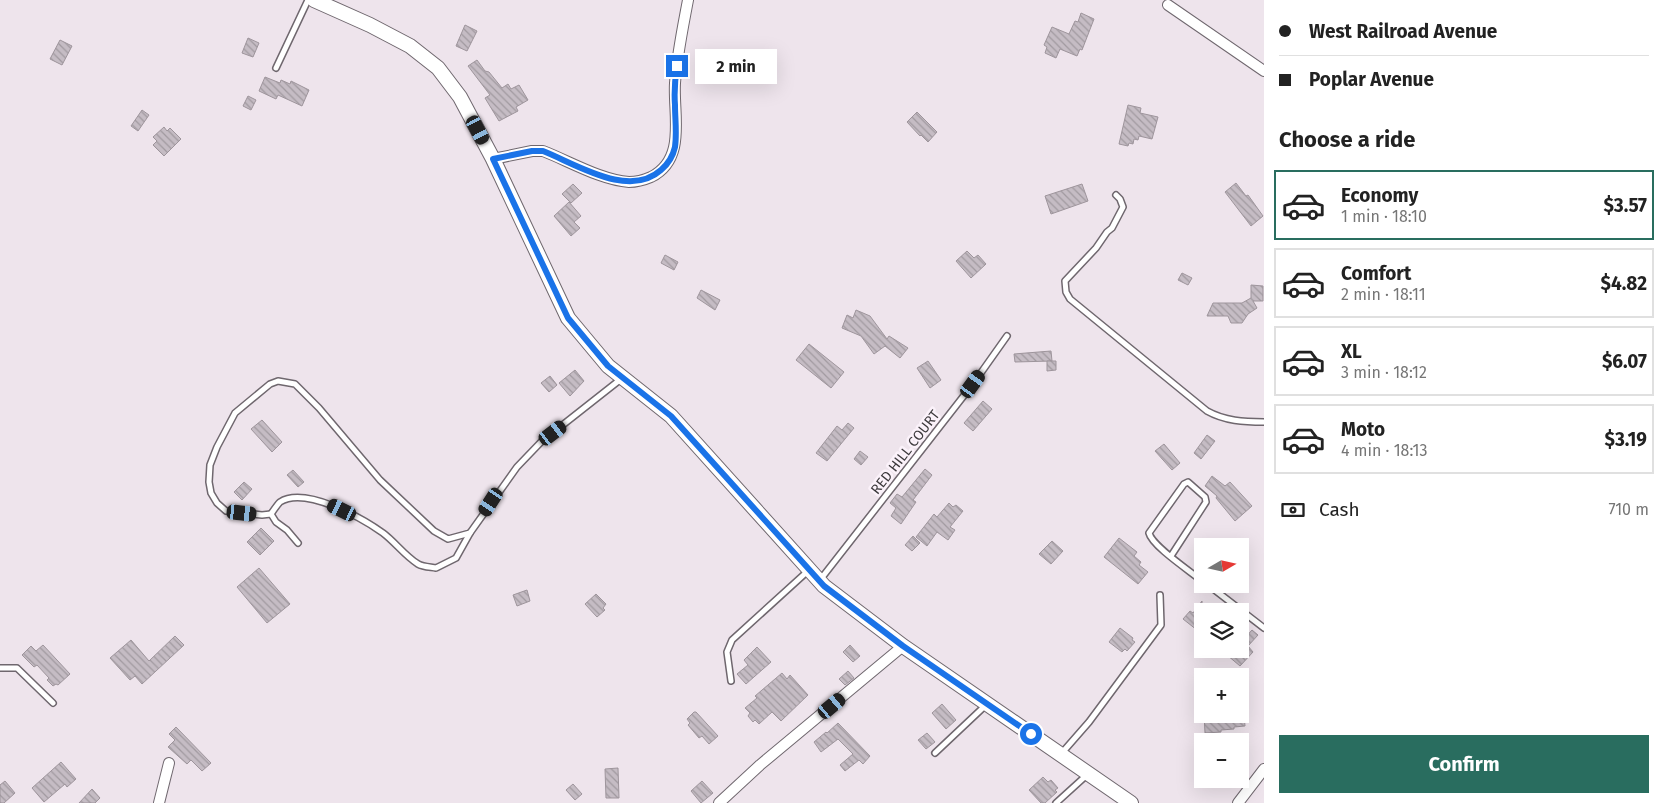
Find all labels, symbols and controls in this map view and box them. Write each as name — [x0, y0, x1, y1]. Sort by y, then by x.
text: West Railroad Avenue — [1309, 20, 1497, 43]
callout: 2 min — [694, 48, 777, 84]
route end — [666, 55, 688, 77]
text: 2 min — [716, 57, 756, 76]
text: Poplar Avenue — [1309, 68, 1434, 91]
car — [464, 113, 491, 147]
text: Choose a ride — [1279, 126, 1415, 153]
icon: car — [1281, 183, 1326, 228]
text: Economy — [1341, 184, 1418, 207]
text: $3.57 — [1603, 194, 1647, 217]
text: 1 min · 18:10 — [1341, 207, 1427, 226]
icon: car — [1281, 261, 1326, 306]
text: Comfort — [1341, 262, 1411, 285]
text: $4.82 — [1601, 272, 1647, 295]
text: 2 min · 18:11 — [1341, 285, 1426, 304]
icon: car — [1281, 339, 1326, 384]
text: XL — [1341, 340, 1362, 363]
text: $6.07 — [1602, 350, 1647, 373]
text: 3 min · 18:12 — [1341, 363, 1427, 382]
car — [958, 367, 987, 401]
street label: RED HILL COURT — [867, 406, 944, 498]
icon: car — [1281, 417, 1326, 462]
car — [536, 418, 569, 448]
text: Moto — [1341, 418, 1385, 441]
text: $3.19 — [1605, 428, 1647, 451]
text: 4 min · 18:13 — [1341, 441, 1428, 460]
car — [476, 485, 505, 519]
icon: cash — [1279, 496, 1307, 524]
car — [325, 497, 358, 523]
text: Cash — [1319, 498, 1360, 521]
text: 710 m — [1608, 500, 1649, 519]
car — [226, 504, 257, 522]
north arrow — [1194, 538, 1249, 592]
map controls — [1194, 538, 1249, 788]
button: layers — [1194, 603, 1249, 658]
button: + — [1194, 668, 1249, 723]
car — [815, 691, 848, 721]
route start — [1020, 723, 1042, 745]
button: − — [1194, 733, 1249, 788]
button: Confirm — [1279, 735, 1649, 793]

